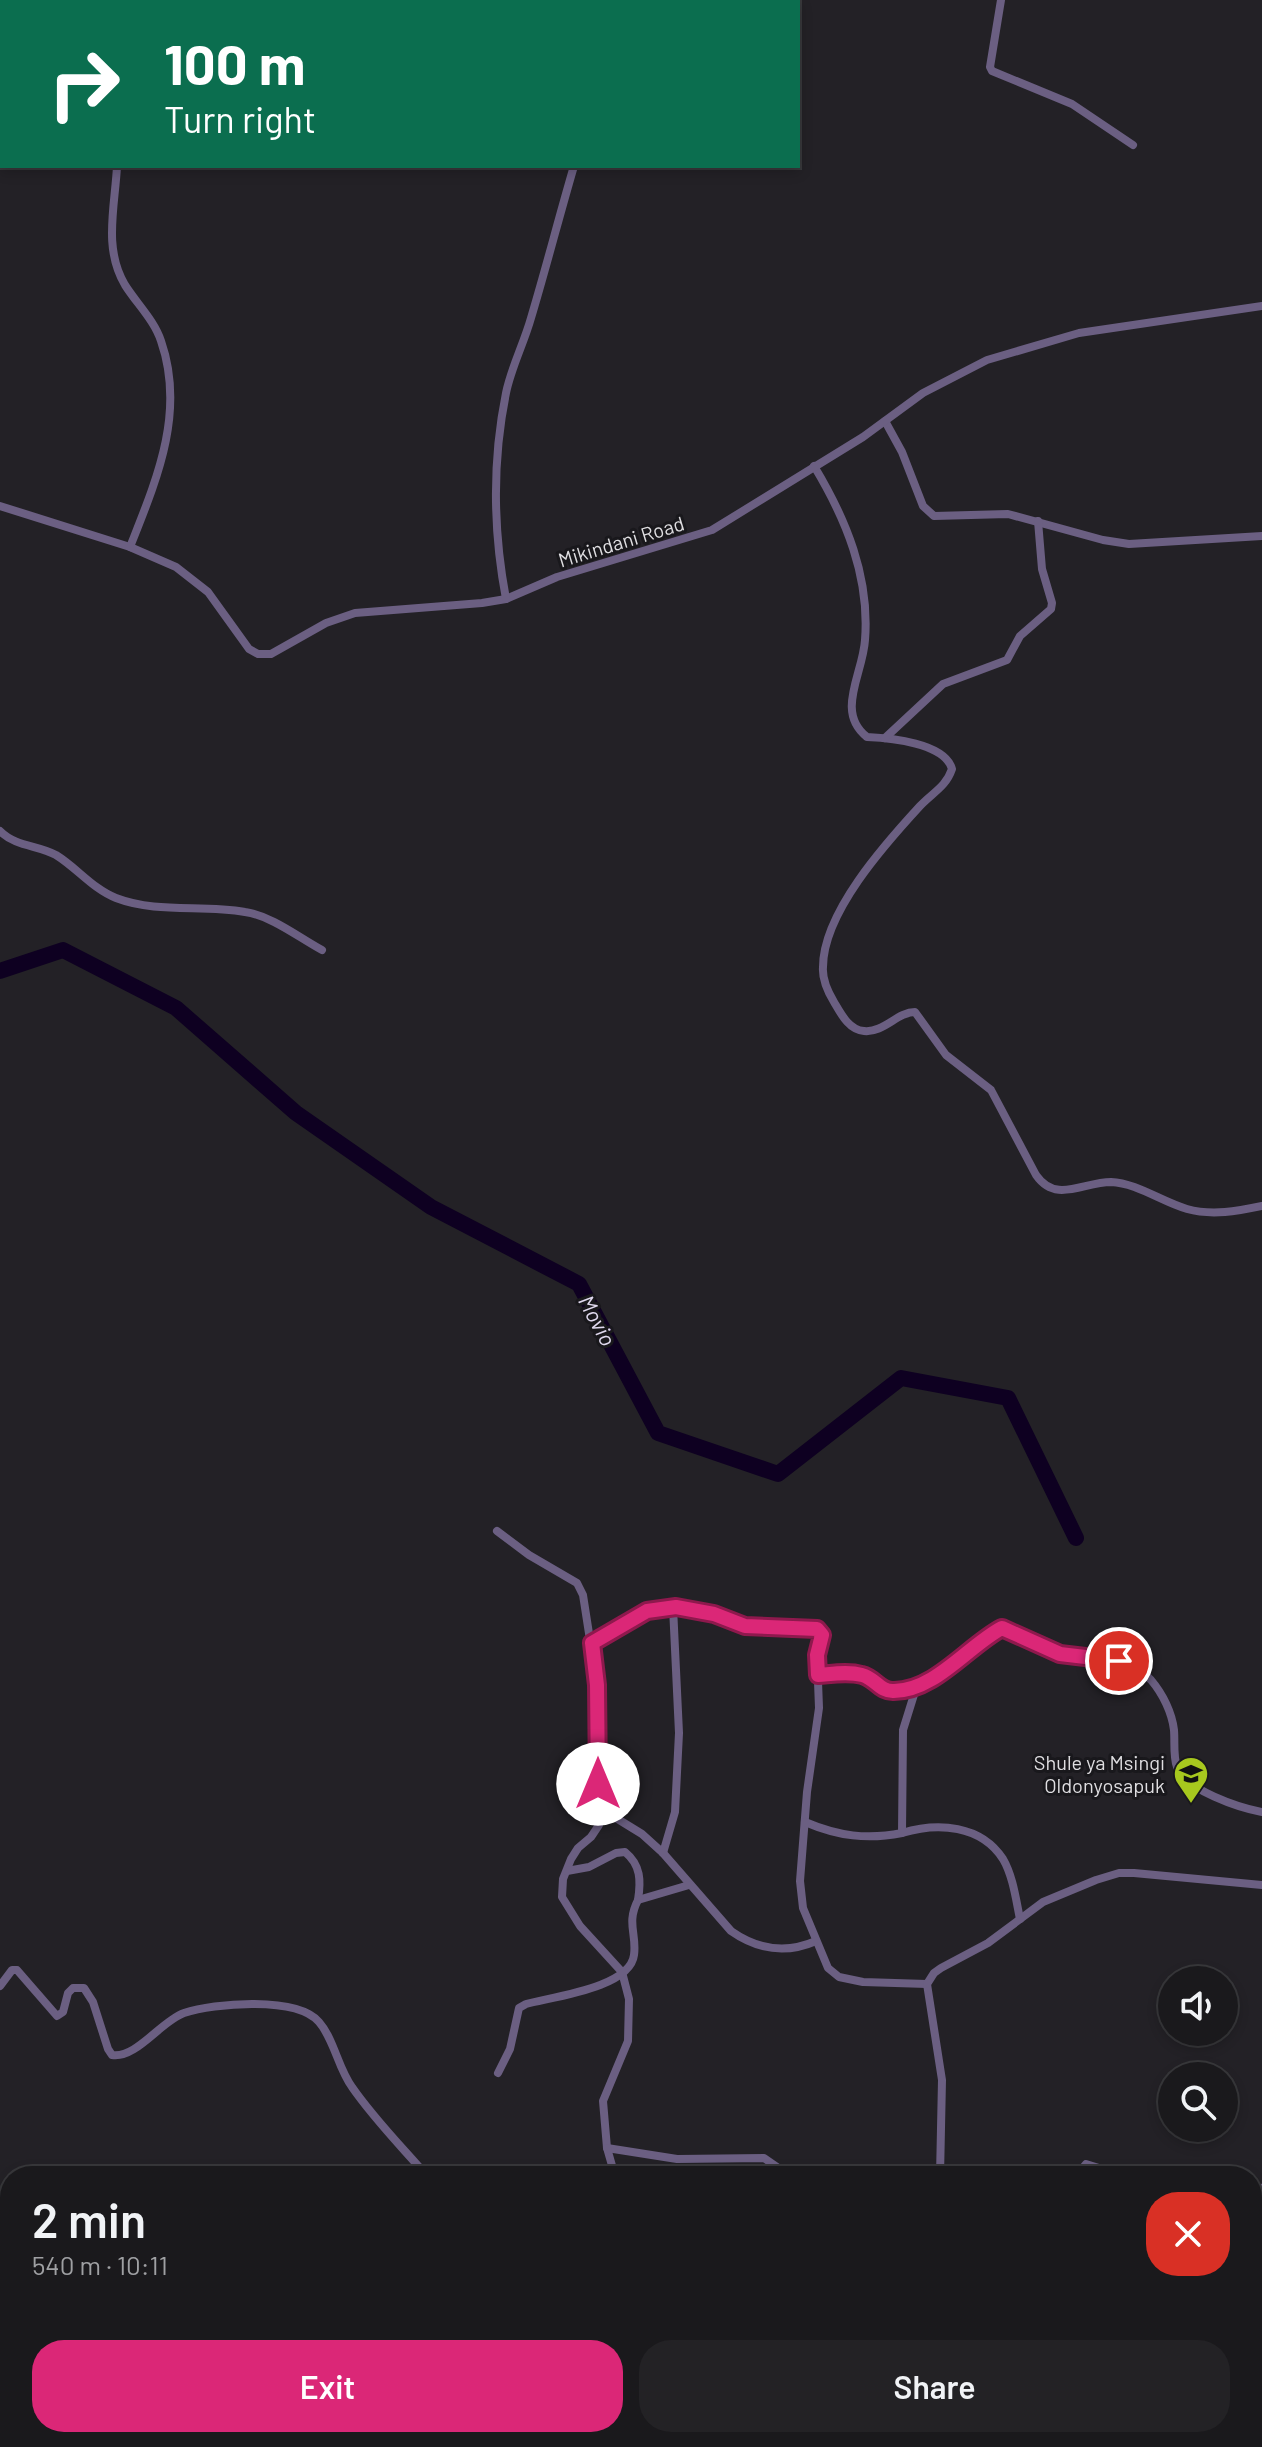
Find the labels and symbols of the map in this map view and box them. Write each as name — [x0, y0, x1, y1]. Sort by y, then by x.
street label: Mikindani Road — [555, 510, 687, 572]
water label: Movio — [574, 1290, 622, 1350]
pin — [1085, 1627, 1153, 1695]
position arrow — [556, 1742, 640, 1826]
place label: Shule ya Msingi Oldonyosapuk — [1034, 1750, 1165, 1797]
school or university icon: Shule ya Msingi Oldonyosapuk — [1172, 1755, 1210, 1805]

